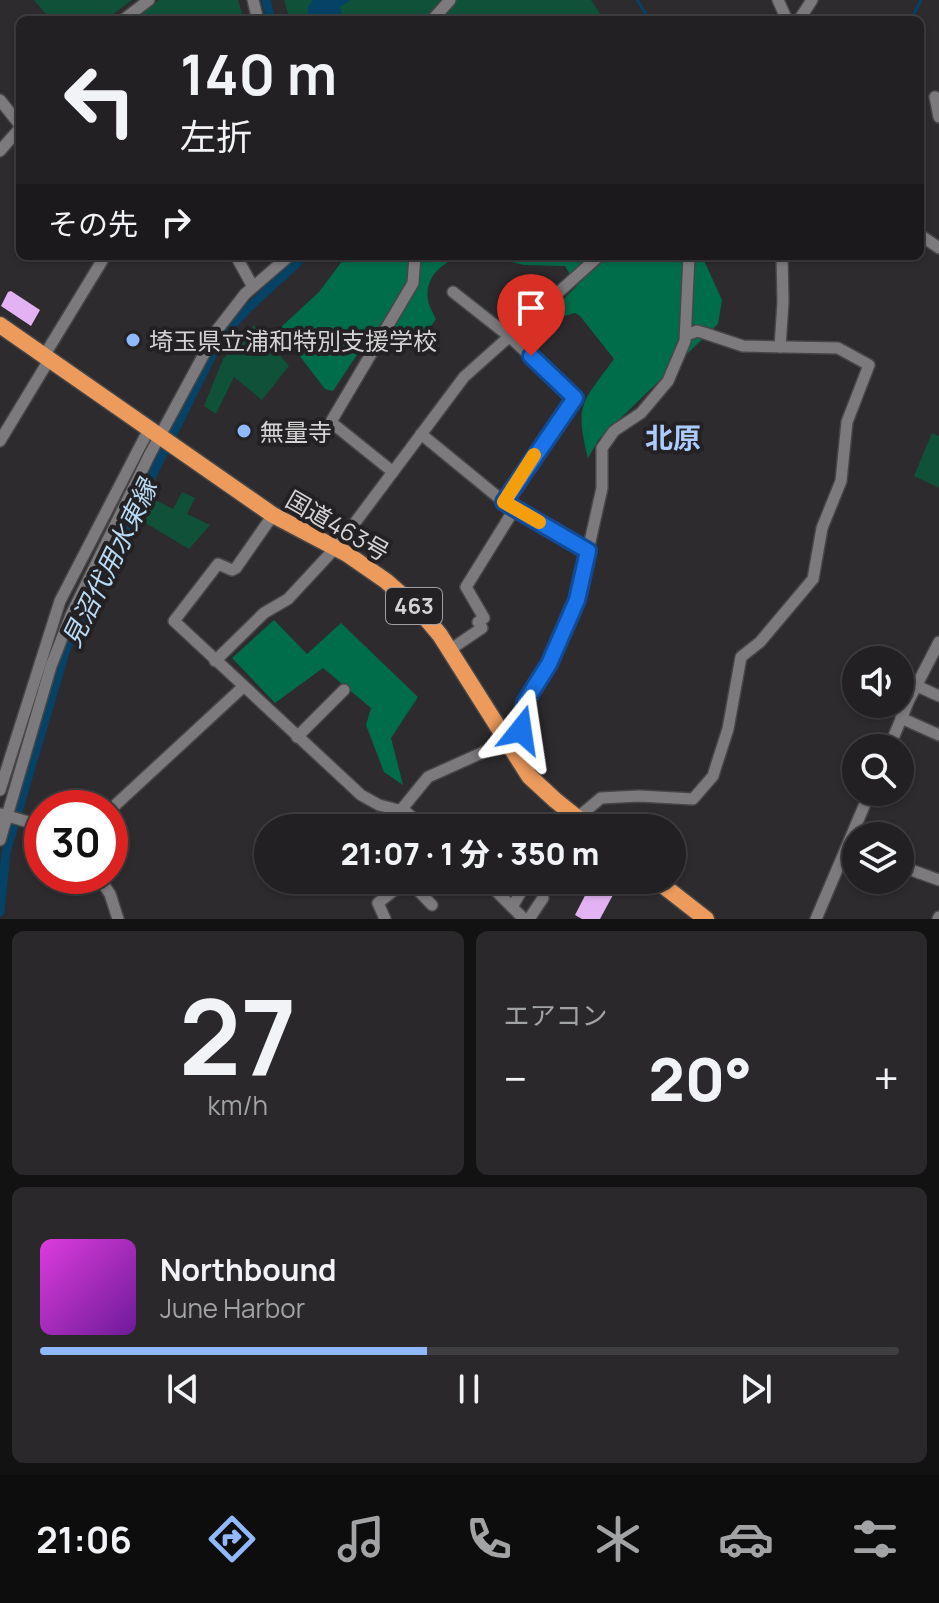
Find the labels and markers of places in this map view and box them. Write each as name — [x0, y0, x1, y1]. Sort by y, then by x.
pin — [497, 274, 565, 356]
place label: 埼玉県立浦和特別支援学校 — [149, 324, 437, 357]
marker: 埼玉県立浦和特別支援学校 — [124, 331, 142, 349]
place label: 無量寺 — [260, 415, 332, 448]
marker: 無量寺 — [235, 422, 253, 440]

